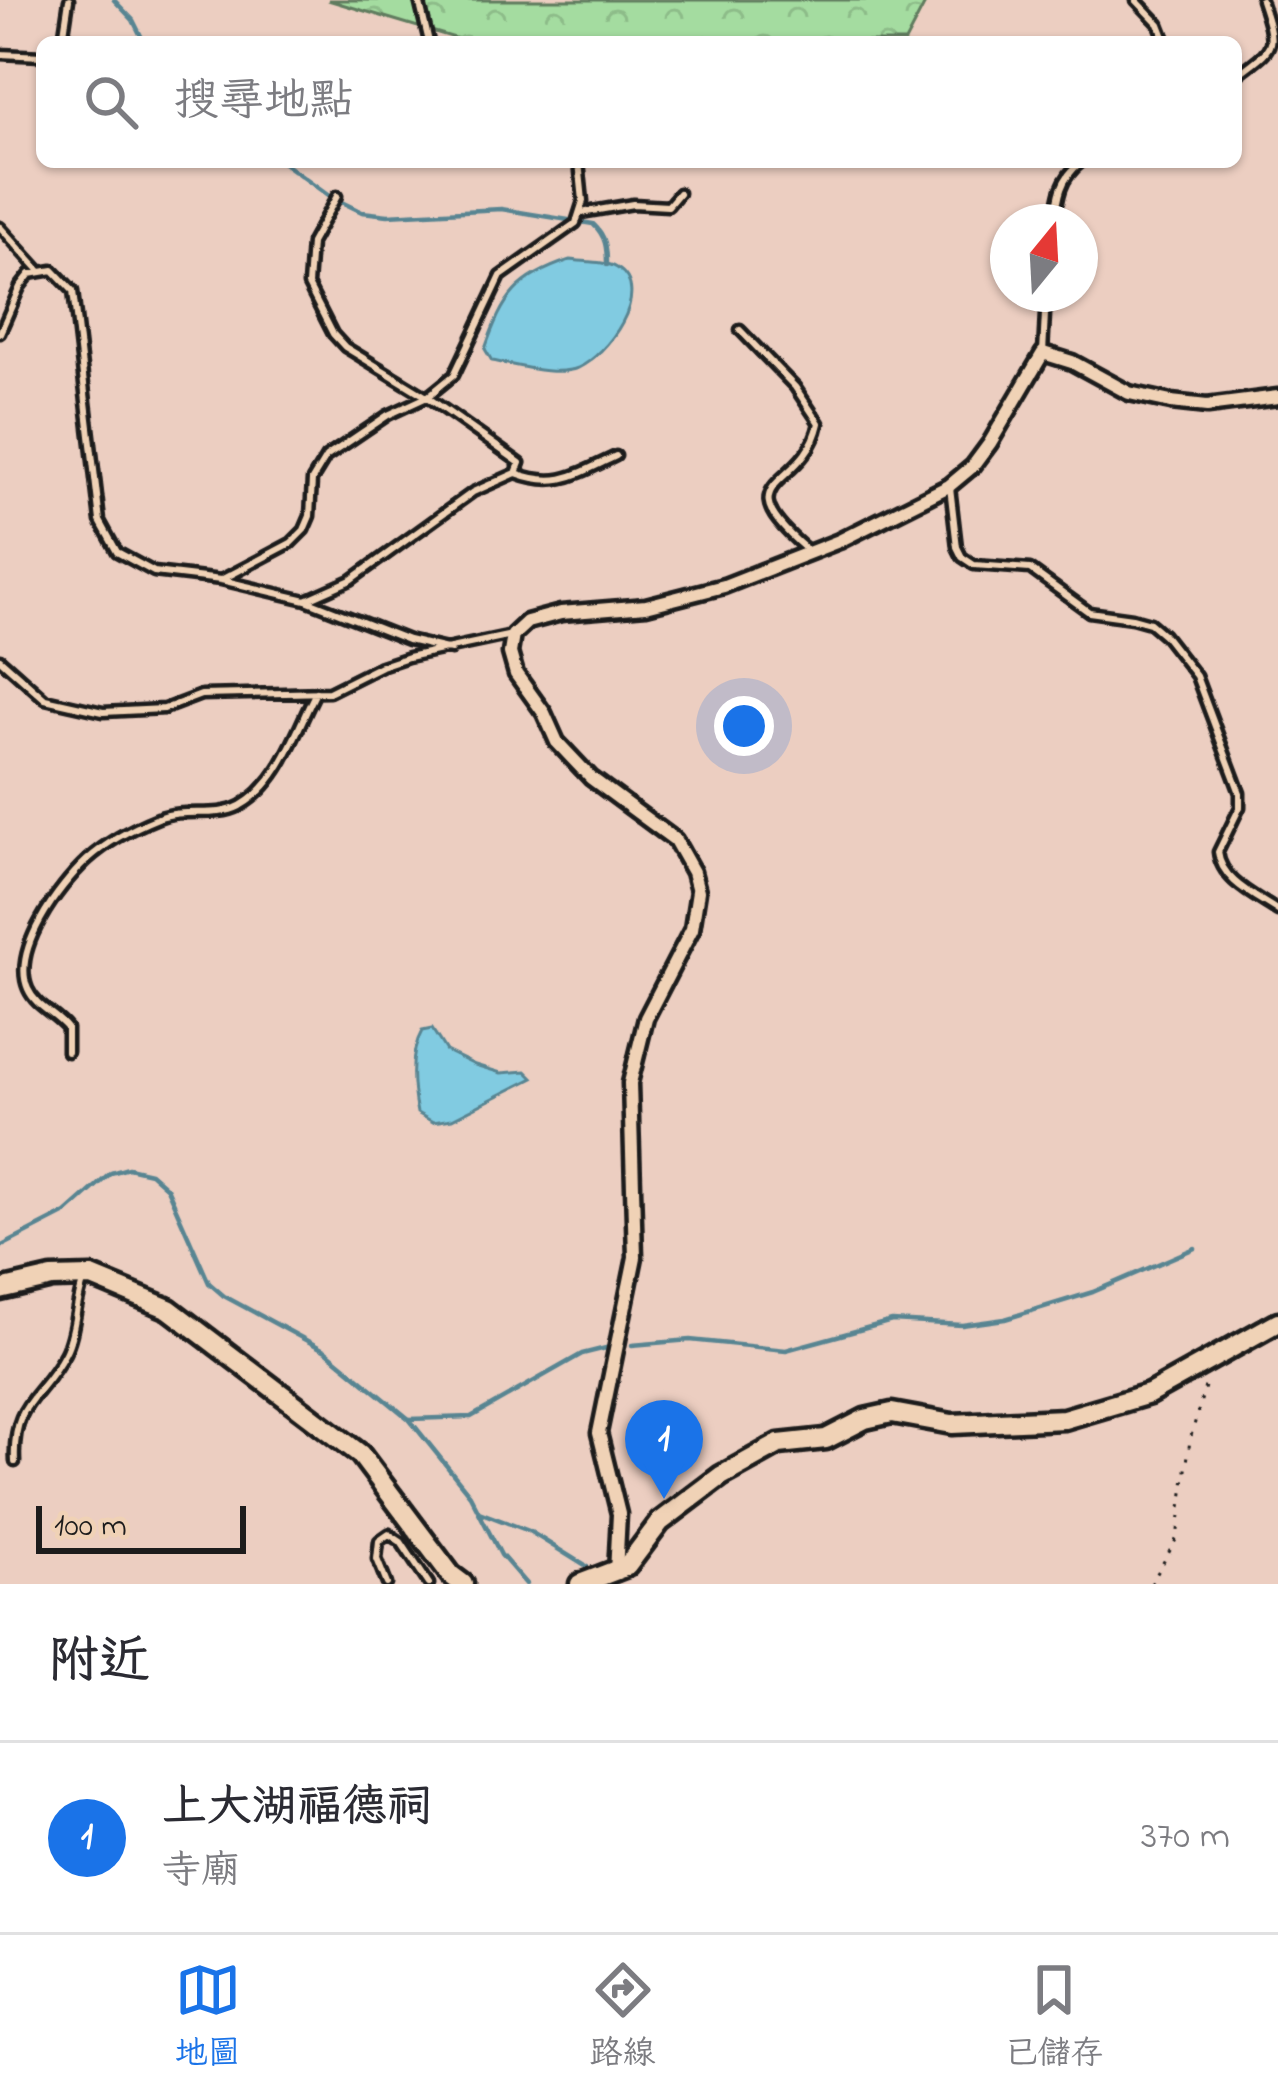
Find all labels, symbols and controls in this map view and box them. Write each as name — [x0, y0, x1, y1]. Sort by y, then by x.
search box — [36, 36, 1242, 168]
icon: search — [78, 69, 144, 135]
text: 搜尋地點 — [174, 70, 354, 136]
north arrow — [990, 204, 1098, 312]
your location — [714, 696, 774, 756]
pin: 1 — [625, 1400, 703, 1499]
scale bar — [36, 1500, 246, 1553]
text: 100 m — [54, 1503, 127, 1551]
text: 附近 — [48, 1626, 150, 1701]
text: 上大湖福德祠 — [162, 1776, 432, 1842]
text: 1 — [81, 1809, 93, 1866]
text: 370 m — [1141, 1809, 1230, 1866]
text: 寺廟 — [162, 1844, 240, 1901]
tab: 地圖 — [175, 1957, 241, 2079]
tab: 路線 — [590, 1957, 656, 2079]
tab: 已儲存 — [1005, 1957, 1104, 2079]

